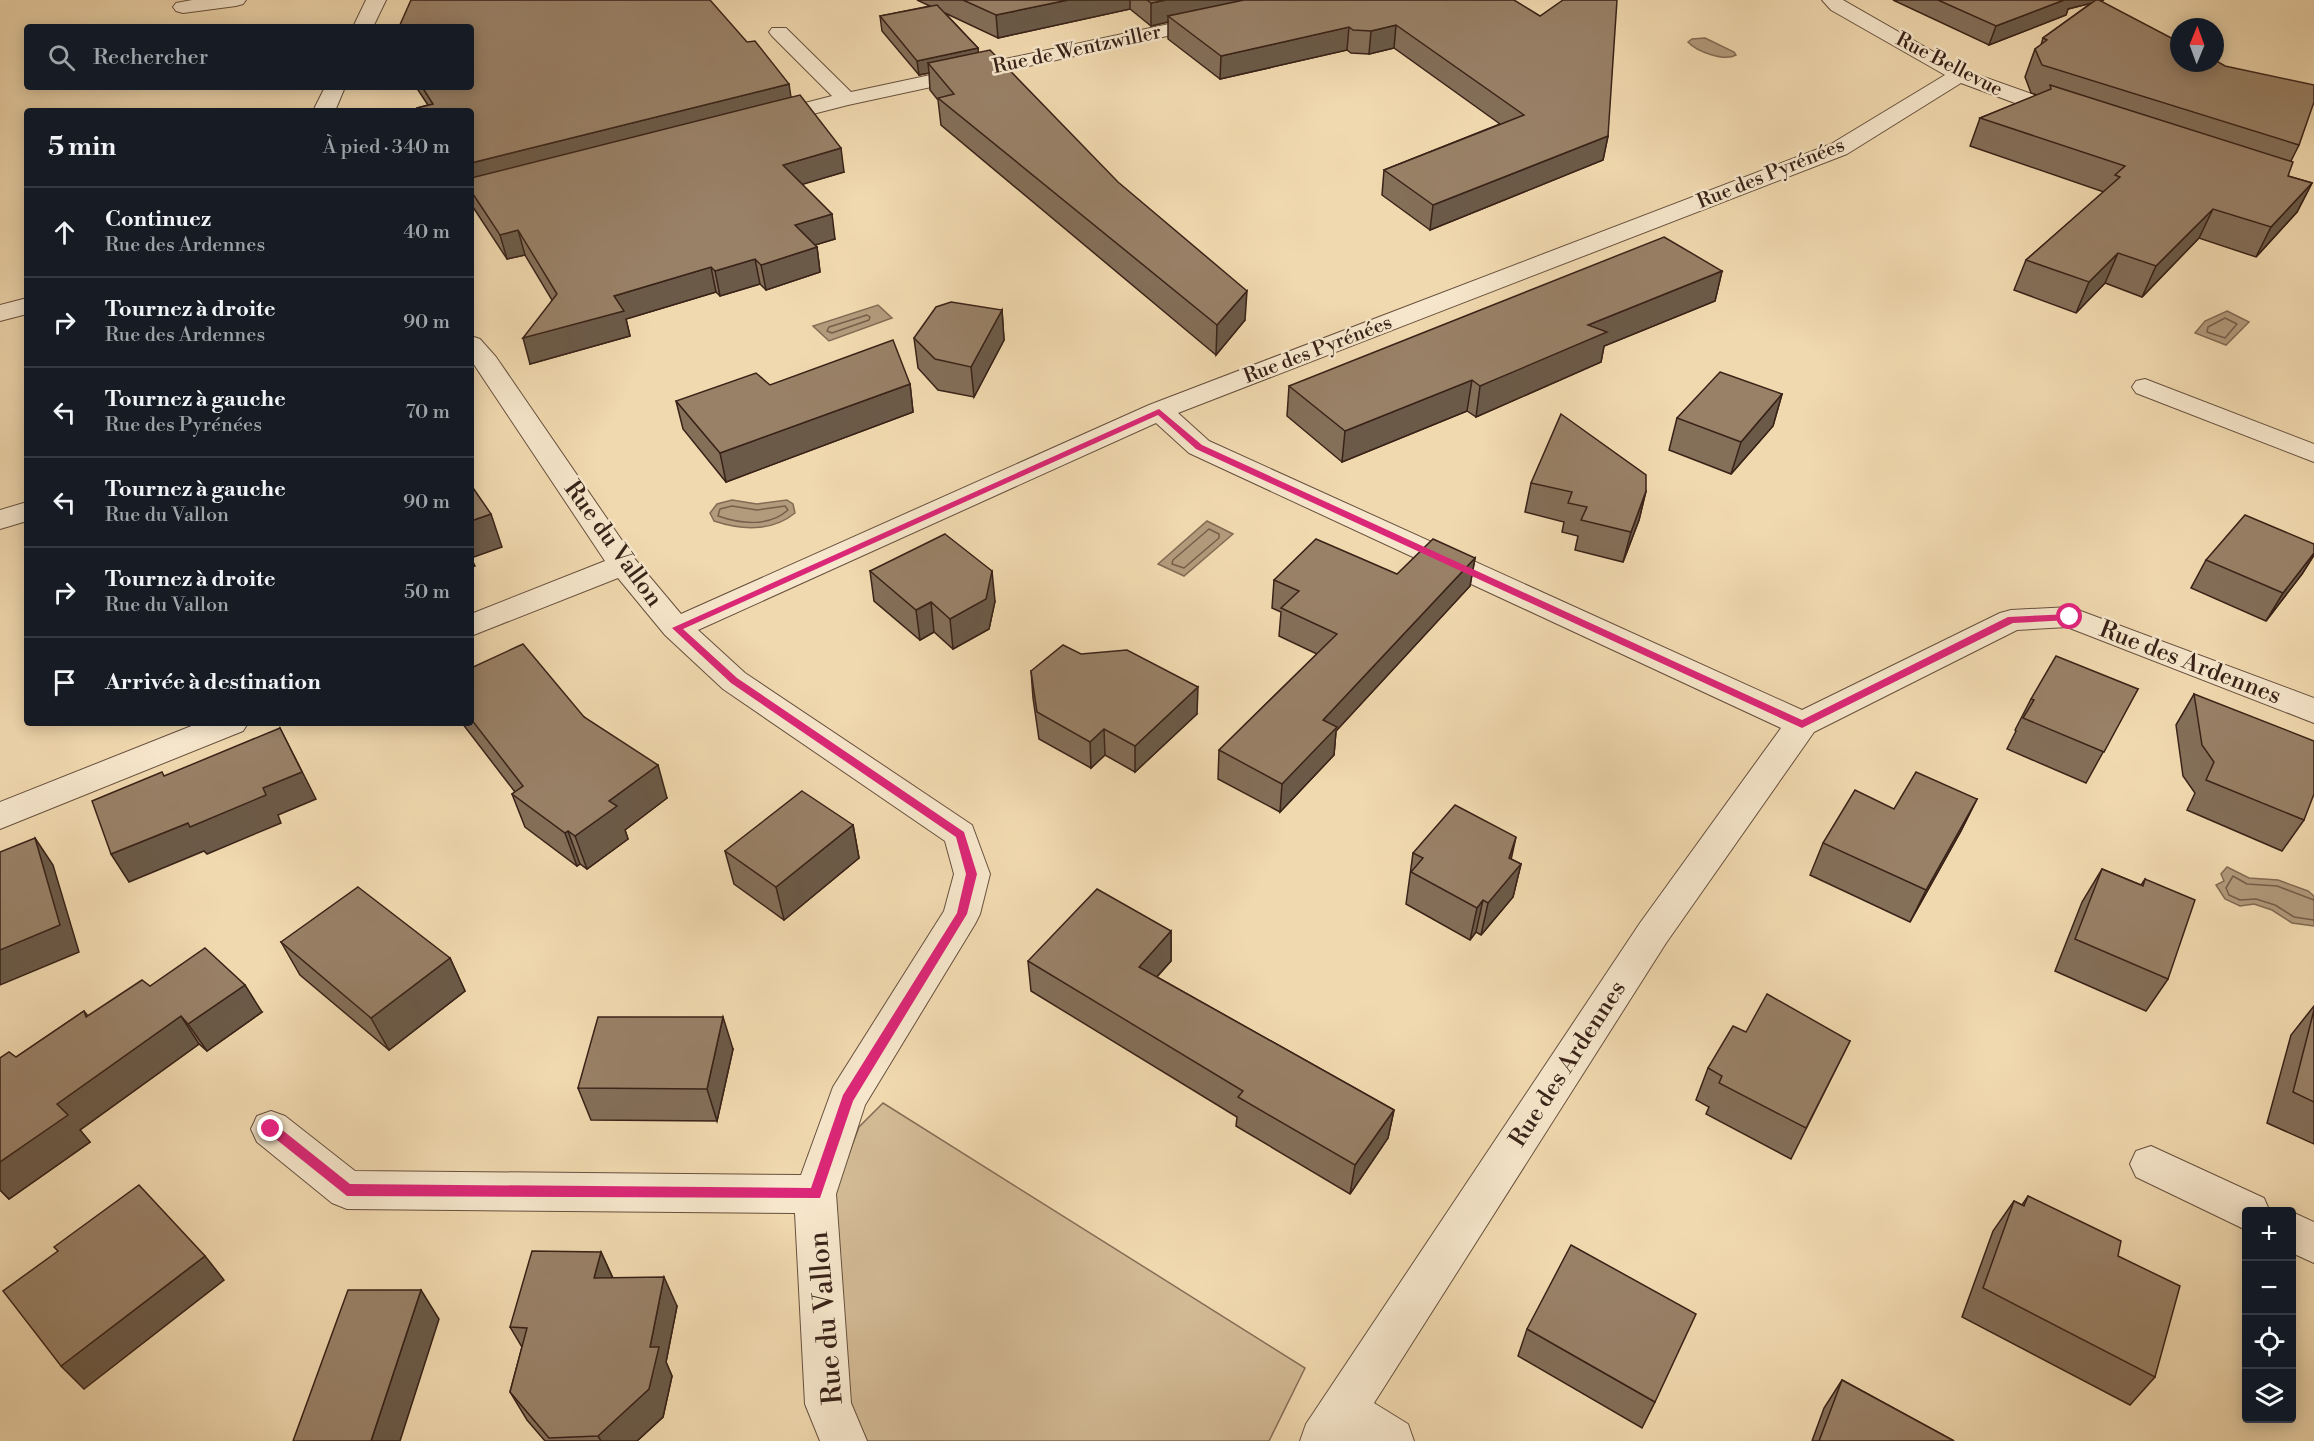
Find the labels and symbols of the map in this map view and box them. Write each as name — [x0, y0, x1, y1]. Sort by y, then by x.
north arrow — [2170, 18, 2224, 72]
street label: Rue de Wentzwiller — [991, 20, 1164, 80]
street label: Rue Bellevue — [1891, 27, 2007, 103]
street label: Rue des Pyrénées — [1694, 133, 1848, 215]
street label: Rue des Pyrénées — [1240, 310, 1396, 390]
street label: Rue du Vallon — [557, 475, 669, 613]
route start — [2056, 603, 2082, 629]
street label: Rue des Ardennes — [2095, 615, 2285, 711]
street label: Rue des Ardennes — [1503, 975, 1633, 1153]
route end — [257, 1115, 283, 1141]
street label: Rue du Vallon — [801, 1230, 851, 1406]

